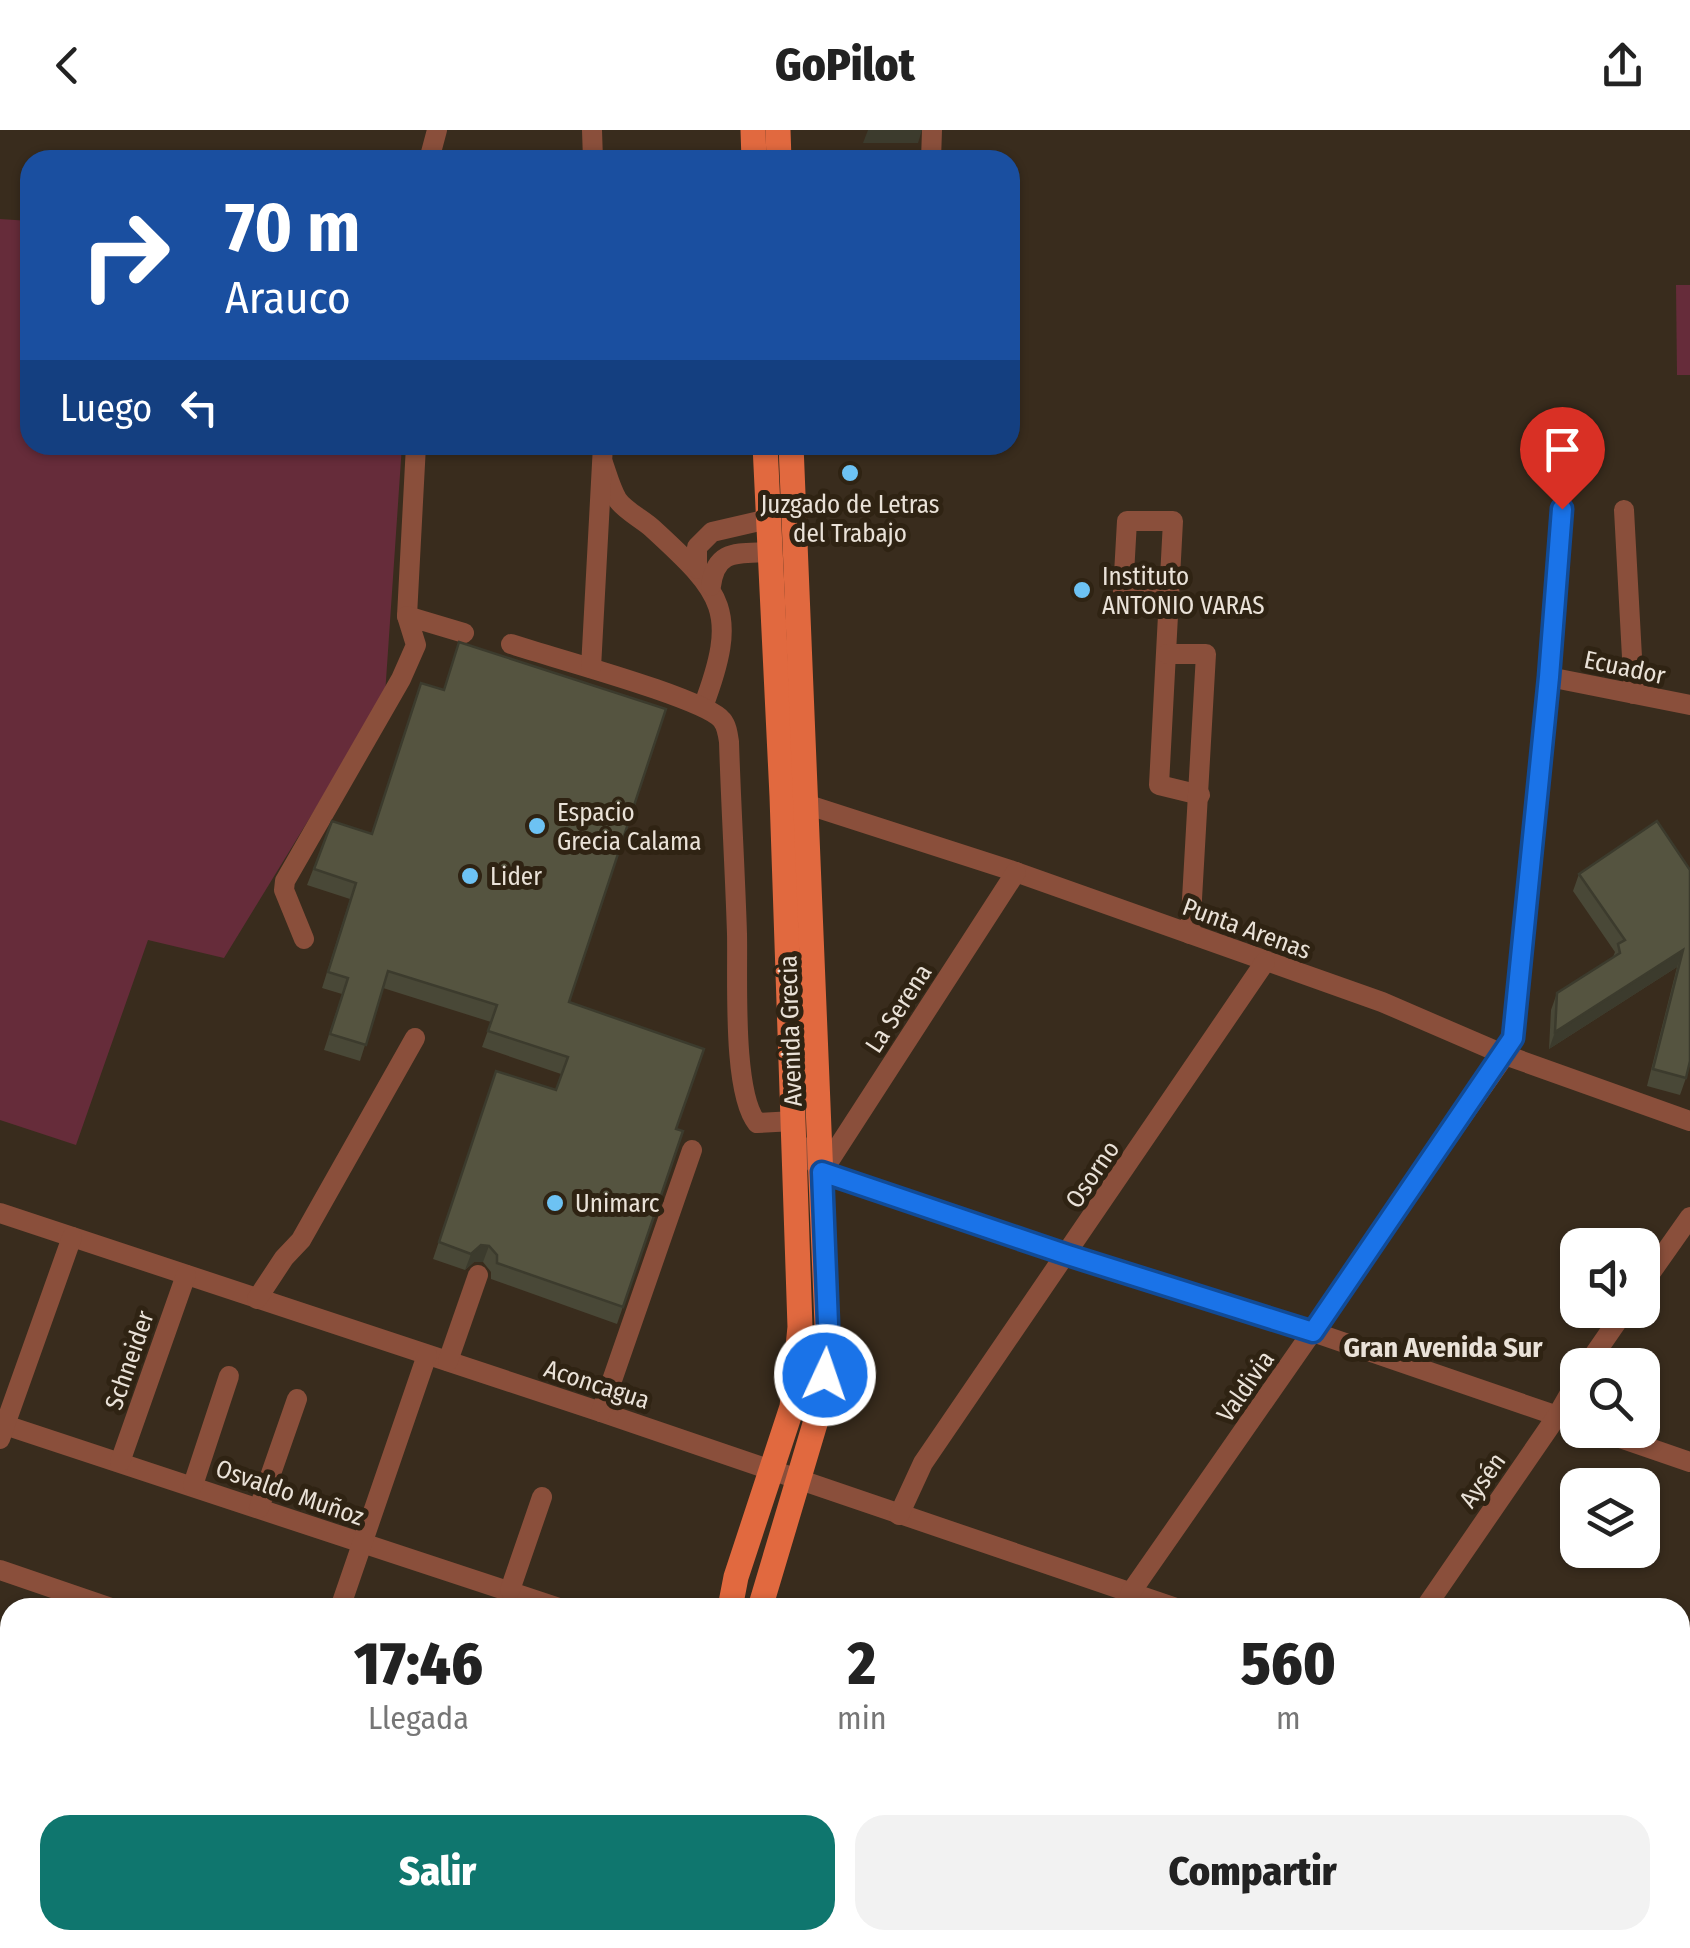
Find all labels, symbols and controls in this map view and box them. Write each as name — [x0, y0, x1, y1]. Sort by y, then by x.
icon: back — [40, 38, 95, 93]
text: GoPilot — [775, 38, 915, 92]
icon: share — [1595, 38, 1650, 93]
text: 70 m — [225, 186, 360, 270]
icon: right — [60, 190, 190, 320]
text: Arauco — [225, 271, 351, 325]
icon: left — [172, 380, 227, 435]
text: Luego — [60, 385, 152, 431]
pin — [1520, 407, 1605, 510]
icon: arrive — [1535, 422, 1590, 477]
marker: Juzgado de Letras del Trabajo — [839, 462, 861, 484]
place label: Juzgado de Letras del Trabajo — [761, 490, 939, 549]
place label: Instituto ANTONIO VARAS — [1102, 562, 1265, 621]
marker: Instituto ANTONIO VARAS — [1071, 579, 1093, 601]
street label: Ecuador — [1581, 645, 1668, 691]
place label: Espacio Grecia Calama — [557, 798, 701, 857]
marker: Espacio Grecia Calama — [526, 815, 548, 837]
place label: Lider — [490, 862, 542, 892]
marker: Lider — [459, 865, 481, 887]
street label: Punta Arenas — [1178, 892, 1315, 966]
street label: Avenida Grecia — [773, 955, 809, 1107]
street label: La Serena — [859, 959, 939, 1058]
street label: Osorno — [1060, 1135, 1126, 1214]
place label: Unimarc — [575, 1189, 660, 1219]
marker: Unimarc — [544, 1192, 566, 1214]
map controls — [1560, 1228, 1660, 1568]
button: sound — [1560, 1228, 1660, 1328]
street label: Schneider — [99, 1307, 161, 1414]
position arrow — [773, 1323, 877, 1427]
district label: Gran Avenida Sur — [1344, 1331, 1543, 1364]
street label: Valdivia — [1211, 1345, 1281, 1428]
button: search — [1560, 1348, 1660, 1448]
street label: Aconcagua — [540, 1354, 653, 1416]
street label: Aysén — [1453, 1447, 1512, 1514]
street label: Osvaldo Muñoz — [212, 1454, 368, 1532]
button: layers — [1560, 1468, 1660, 1568]
text: 17:46 — [354, 1628, 483, 1700]
text: 2 — [848, 1628, 876, 1700]
text: 560 — [1241, 1628, 1336, 1700]
text: Llegada — [368, 1699, 469, 1737]
text: min — [837, 1699, 887, 1737]
text: m — [1276, 1699, 1301, 1737]
button: Salir — [40, 1815, 835, 1930]
button: Compartir — [855, 1815, 1650, 1930]

